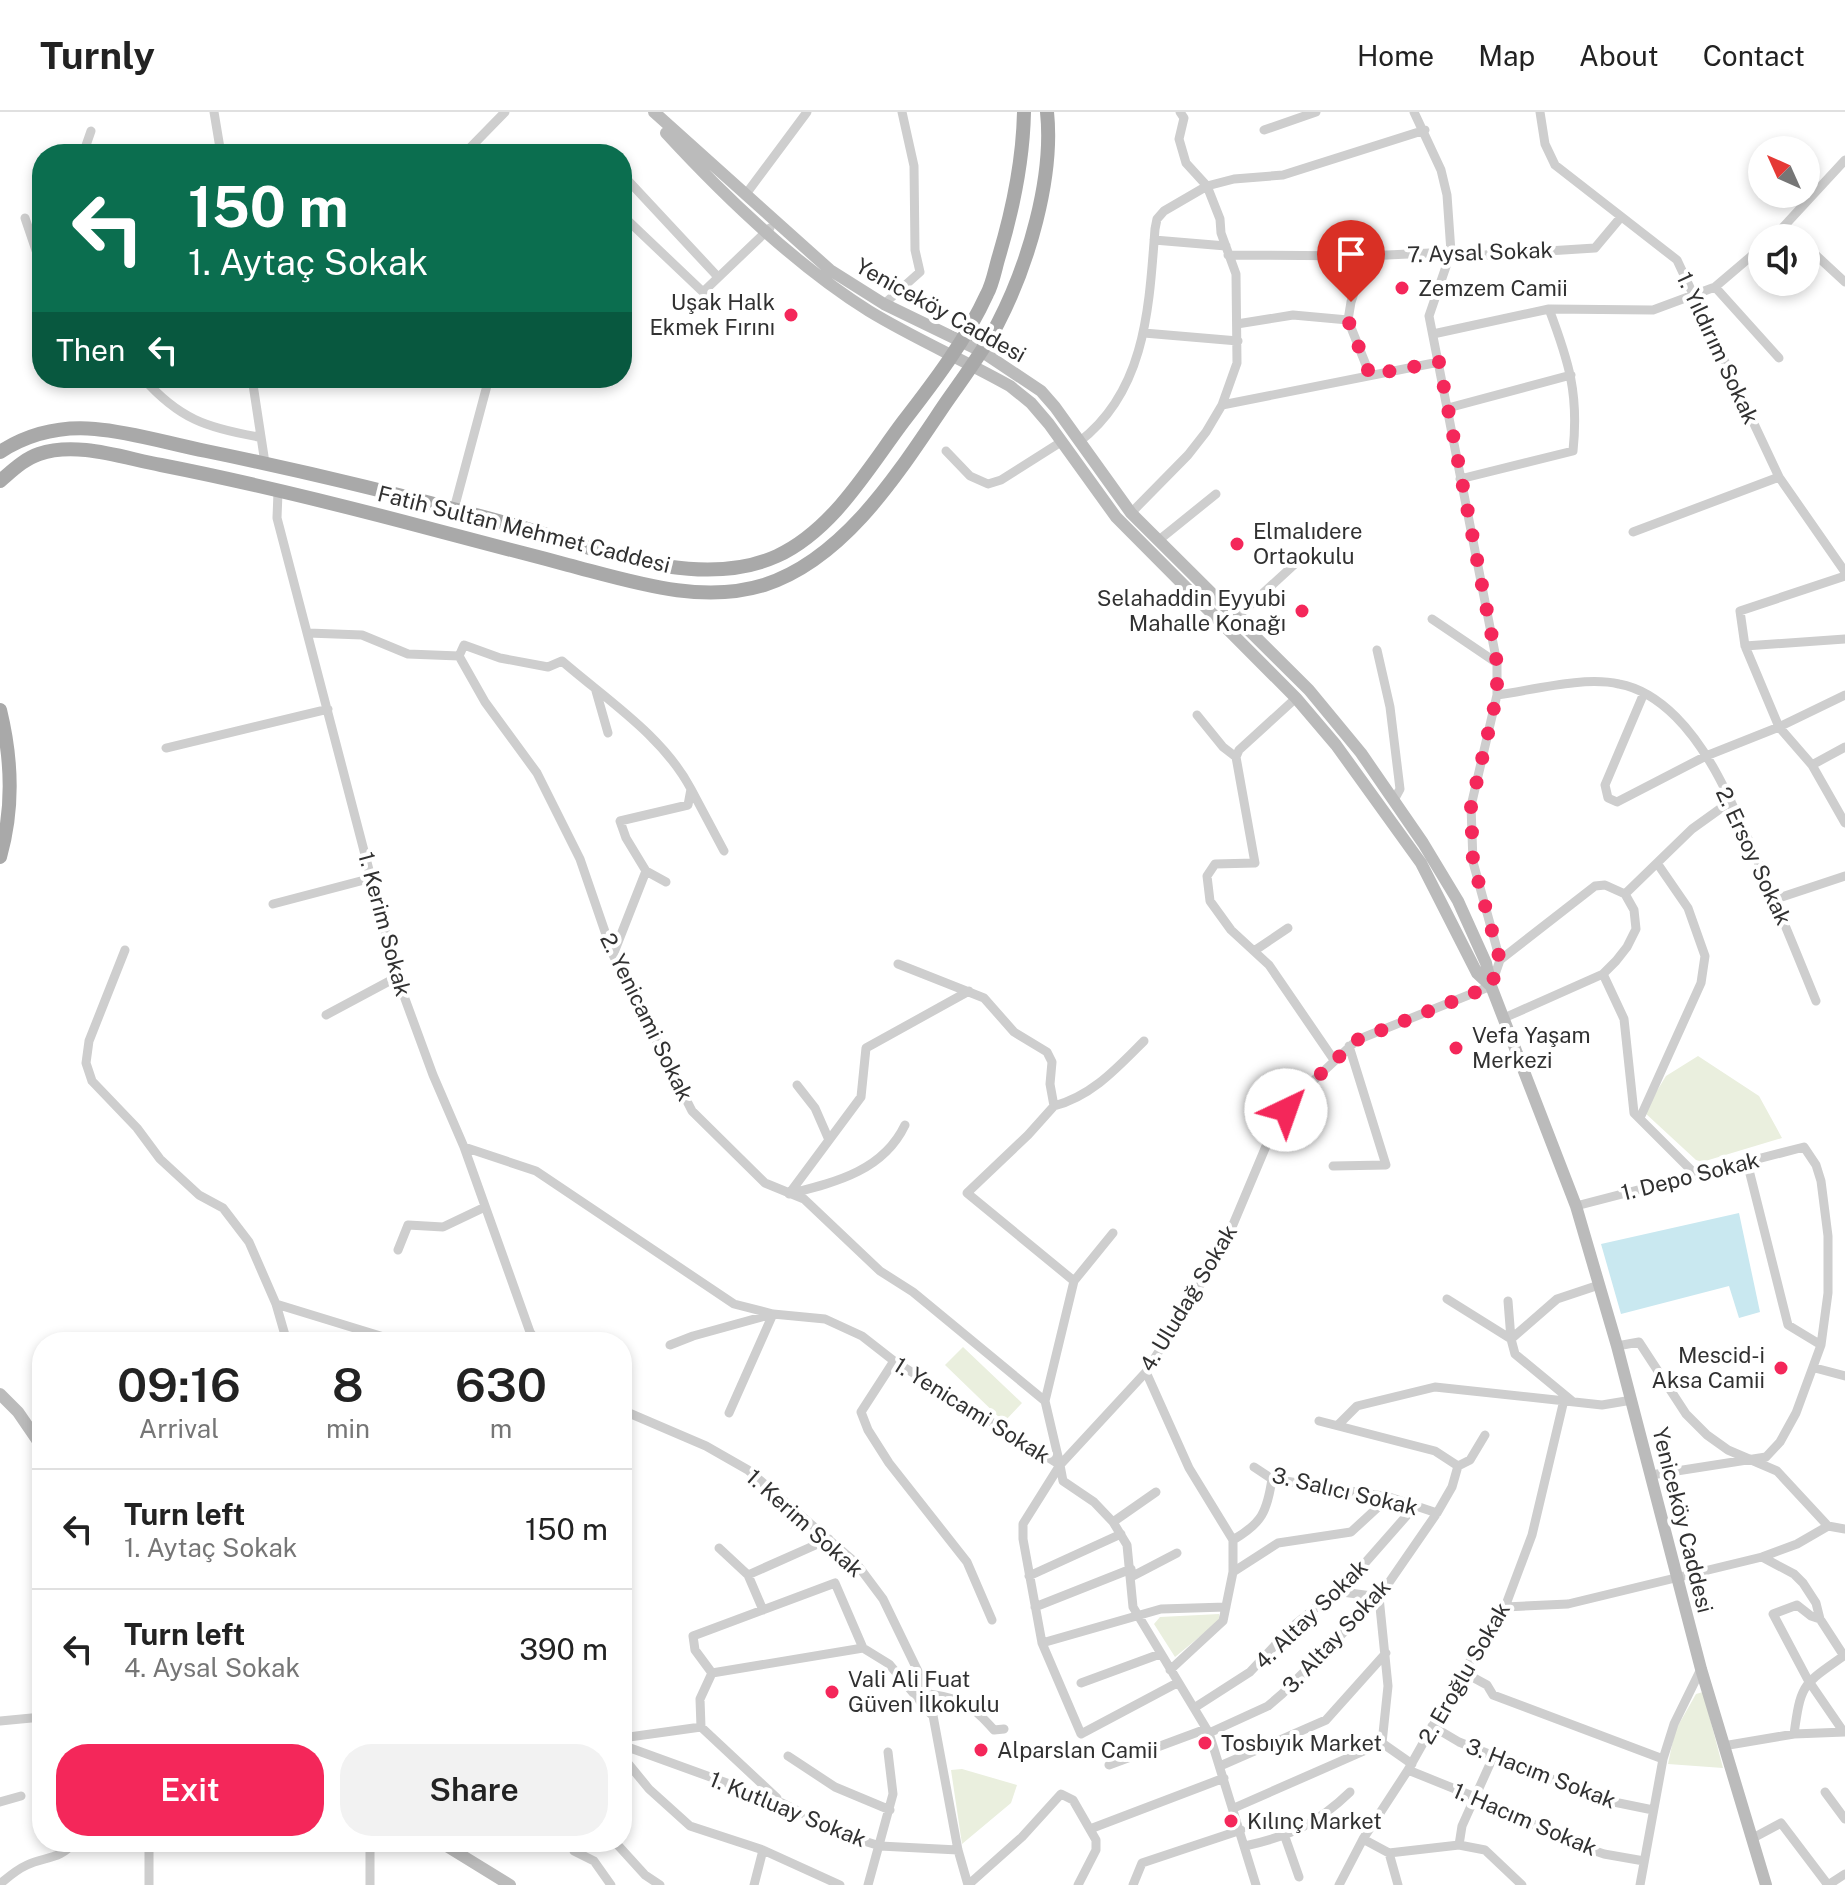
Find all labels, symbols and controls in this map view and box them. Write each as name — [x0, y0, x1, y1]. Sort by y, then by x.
text: Turnly — [40, 33, 155, 78]
text: Home — [1357, 39, 1434, 72]
text: Map — [1478, 39, 1535, 72]
text: About — [1579, 39, 1659, 72]
text: Contact — [1703, 39, 1805, 72]
north arrow — [1748, 136, 1820, 208]
map controls — [1748, 136, 1820, 296]
text: 150 m — [188, 174, 349, 240]
icon: left — [56, 176, 160, 280]
pin — [1317, 220, 1385, 302]
button: sound — [1748, 224, 1820, 296]
icon: arrive — [1329, 232, 1373, 276]
street label: 7. Aysal Sokak — [1407, 236, 1553, 268]
text: 1. Aytaç Sokak — [188, 241, 428, 283]
street label: Yeniceköy Caddesi — [851, 252, 1031, 368]
street label: 1. Yıldırım Sokak — [1671, 268, 1765, 428]
place label: Zemzem Camii — [1418, 275, 1568, 301]
marker: Zemzem Camii — [1393, 279, 1411, 297]
place label: Uşak Halk Ekmek Fırını — [649, 289, 775, 340]
marker: Uşak Halk Ekmek Fırını — [782, 306, 800, 324]
icon: left — [141, 328, 185, 372]
text: Then — [56, 332, 125, 368]
street label: Fatih Sultan Mehmet Caddesi — [375, 480, 673, 578]
place label: Elmalıdere Ortaokulu — [1253, 518, 1362, 569]
marker: Elmalıdere Ortaokulu — [1228, 535, 1246, 553]
place label: Selahaddin Eyyubi Mahalle Konağı — [1097, 585, 1286, 636]
marker: Selahaddin Eyyubi Mahalle Konağı — [1293, 602, 1311, 620]
street label: 2. Ersoy Sokak — [1711, 783, 1797, 929]
street label: 1. Kerim Sokak — [353, 849, 417, 999]
street label: 2. Yenicami Sokak — [595, 929, 699, 1105]
place label: Vefa Yaşam Merkezi — [1472, 1022, 1590, 1073]
marker: Vefa Yaşam Merkezi — [1447, 1039, 1465, 1057]
position arrow — [1244, 1068, 1328, 1152]
street label: 1. Depo Sokak — [1618, 1146, 1762, 1206]
street label: 4. Uludağ Sokak — [1134, 1220, 1242, 1376]
place label: Mescid-i Aksa Camii — [1651, 1342, 1765, 1393]
street label: 1. Yenicami Sokak — [889, 1351, 1055, 1469]
text: 09:16 — [117, 1356, 241, 1413]
text: 8 — [332, 1356, 364, 1413]
text: 630 — [455, 1356, 547, 1413]
marker: Mescid-i Aksa Camii — [1772, 1359, 1790, 1377]
text: Arrival — [139, 1413, 219, 1444]
text: min — [326, 1413, 370, 1444]
text: m — [490, 1413, 512, 1444]
street label: Yeniceköy Caddesi — [1647, 1424, 1719, 1616]
street label: 3. Salıcı Sokak — [1270, 1462, 1420, 1520]
street label: 1. Kerim Sokak — [741, 1464, 869, 1582]
text: Turn left — [124, 1496, 245, 1532]
icon: left — [56, 1507, 100, 1551]
text: 150 m — [525, 1511, 608, 1547]
text: 1. Aytaç Sokak — [124, 1532, 297, 1563]
street label: 4. Altay Sokak — [1249, 1554, 1373, 1674]
street label: 3. Altay Sokak — [1277, 1574, 1395, 1698]
street label: 2. Eroğlu Sokak — [1413, 1598, 1515, 1748]
text: Turn left — [124, 1616, 245, 1652]
icon: left — [56, 1627, 100, 1671]
text: 390 m — [519, 1631, 608, 1667]
text: 4. Aysal Sokak — [124, 1652, 300, 1683]
place label: Vali Ali Fuat Güven İlkokulu — [848, 1666, 999, 1717]
marker: Vali Ali Fuat Güven İlkokulu — [823, 1683, 841, 1701]
place label: Tosbıyık Market — [1221, 1730, 1382, 1756]
street label: 3. Hacım Sokak — [1462, 1732, 1620, 1814]
marker: Tosbıyık Market — [1196, 1734, 1214, 1752]
place label: Alparslan Camii — [997, 1737, 1158, 1763]
marker: Alparslan Camii — [972, 1741, 990, 1759]
button: Exit — [56, 1744, 324, 1836]
button: Share — [340, 1744, 608, 1836]
street label: 1. Kutluay Sokak — [706, 1766, 870, 1852]
street label: 1. Hacım Sokak — [1449, 1777, 1601, 1861]
place label: Kılınç Market — [1247, 1808, 1382, 1834]
marker: Kılınç Market — [1222, 1812, 1240, 1830]

